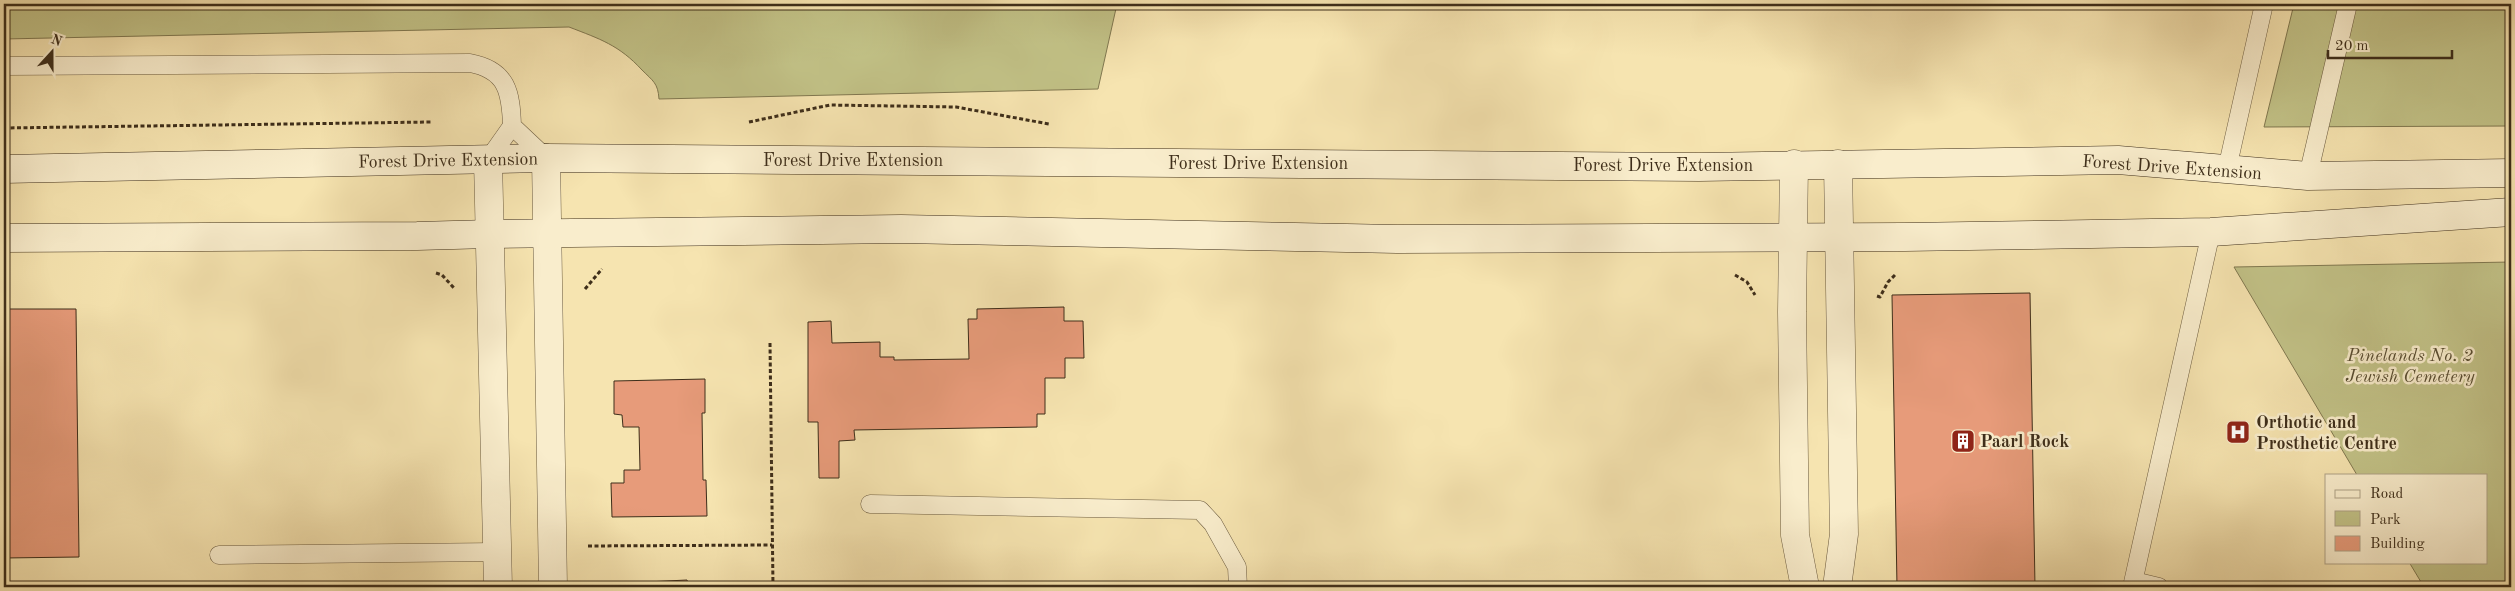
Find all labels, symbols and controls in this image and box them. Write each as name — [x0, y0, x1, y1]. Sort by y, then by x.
north arrow — [28, 28, 78, 78]
scale bar — [2328, 28, 2451, 60]
text: N — [49, 32, 64, 49]
text: 20 m — [2335, 39, 2369, 54]
street label: Forest Drive Extension — [358, 150, 539, 172]
street label: Forest Drive Extension — [763, 152, 943, 170]
street label: Forest Drive Extension — [2081, 153, 2263, 183]
street label: Forest Drive Extension — [1168, 155, 1348, 173]
street label: Forest Drive Extension — [1573, 157, 1753, 175]
park label: Pinelands No. 2 Jewish Cemetery — [2345, 347, 2475, 386]
place label: Orthotic and Prosthetic Centre — [2256, 414, 2397, 453]
hospital icon: Orthotic and Prosthetic Centre — [2225, 419, 2251, 445]
building icon: Paarl Rock — [1950, 428, 1976, 454]
place label: Paarl Rock — [1980, 433, 2069, 451]
legend — [2325, 474, 2488, 564]
text: Road — [2370, 487, 2404, 502]
text: Park — [2370, 513, 2401, 528]
text: Building — [2370, 537, 2425, 552]

